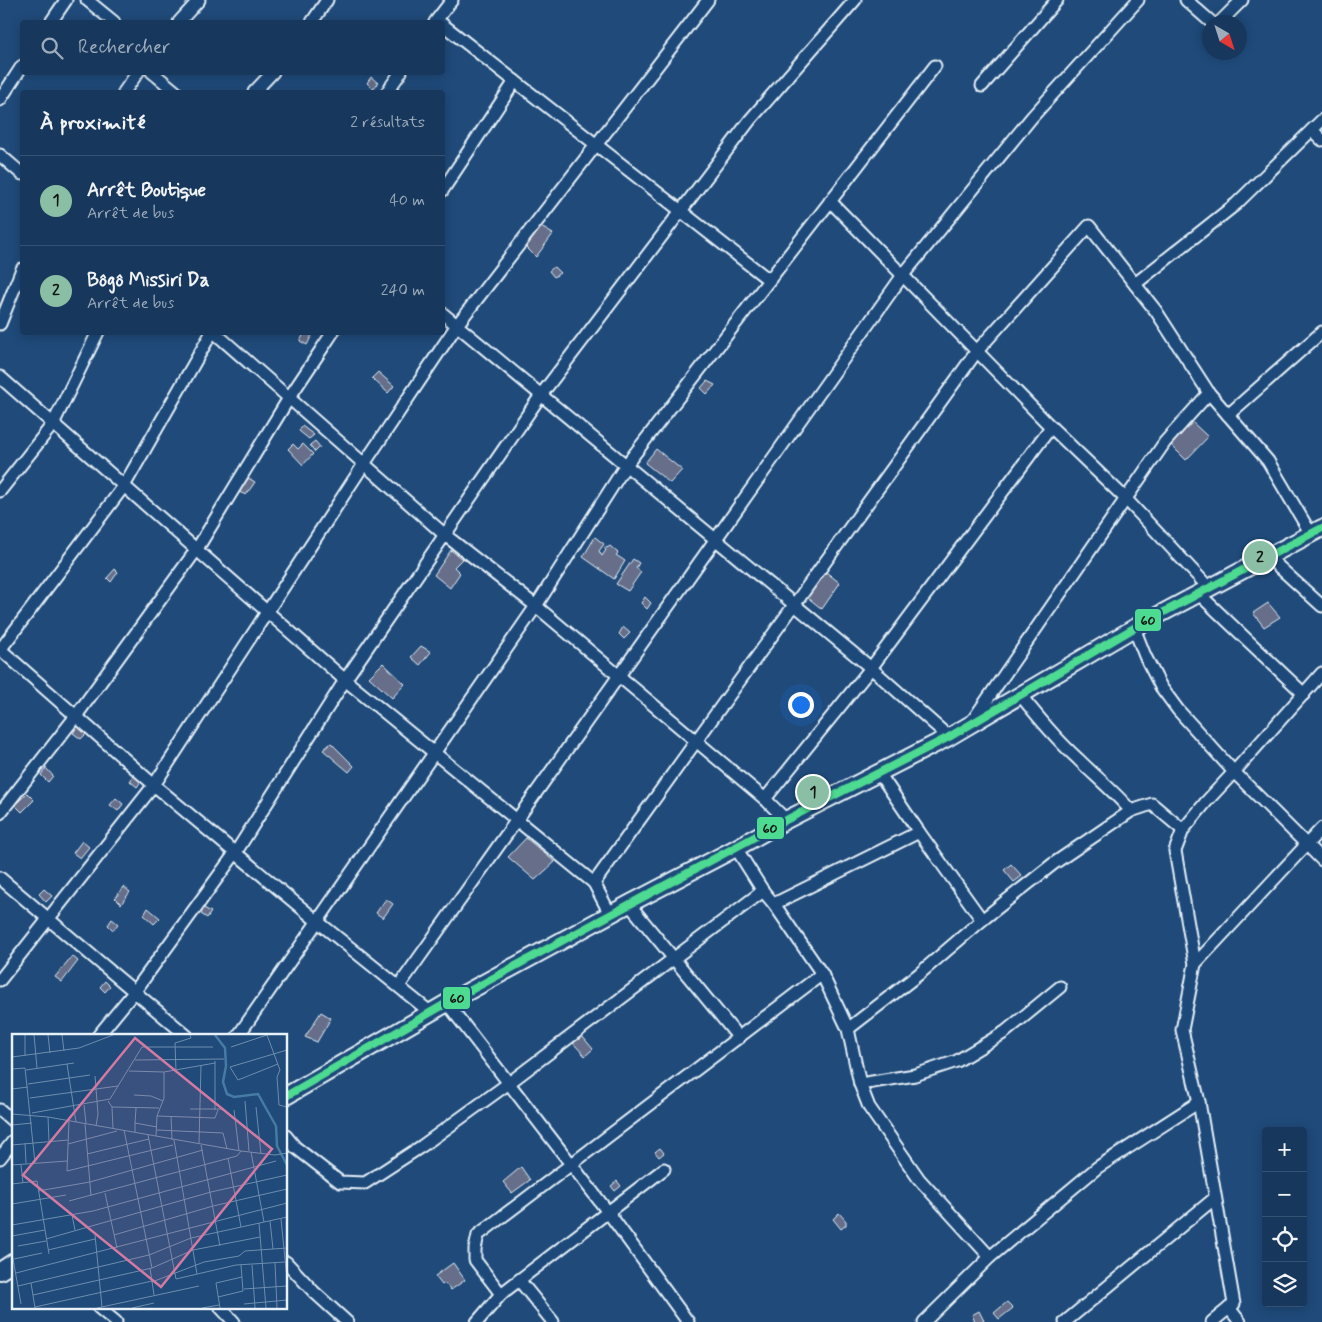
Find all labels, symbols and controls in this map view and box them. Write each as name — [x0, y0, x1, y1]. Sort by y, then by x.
north arrow — [1202, 15, 1247, 60]
search box — [20, 20, 445, 75]
icon: search — [38, 34, 66, 62]
text: Rechercher — [78, 35, 170, 60]
text: À proximité — [40, 109, 146, 137]
text: 2 résultats — [350, 112, 425, 133]
text: Arrêt Boutique — [87, 178, 206, 203]
text: 1 — [52, 190, 60, 211]
text: 40 m — [389, 190, 425, 211]
text: Arrêt de bus — [87, 203, 174, 224]
text: Bôgô Missiri Da — [87, 268, 209, 293]
text: 2 — [52, 280, 60, 301]
text: 240 m — [381, 280, 425, 301]
text: Arrêt de bus — [87, 293, 174, 314]
pin: 2 — [1244, 538, 1276, 576]
line badge: 60 — [1134, 608, 1162, 632]
text: 60 — [1140, 612, 1156, 630]
your location — [788, 692, 814, 718]
pin: 1 — [797, 773, 829, 811]
line badge: 60 — [756, 816, 785, 840]
text: 60 — [762, 820, 778, 838]
line badge: 60 — [442, 986, 471, 1010]
text: 60 — [449, 990, 465, 1008]
inset map — [12, 1034, 288, 1310]
map controls — [1262, 1127, 1307, 1307]
button: + — [1262, 1127, 1307, 1172]
button: − — [1262, 1172, 1307, 1217]
button: locate — [1262, 1217, 1307, 1262]
button: layers — [1262, 1262, 1307, 1307]

